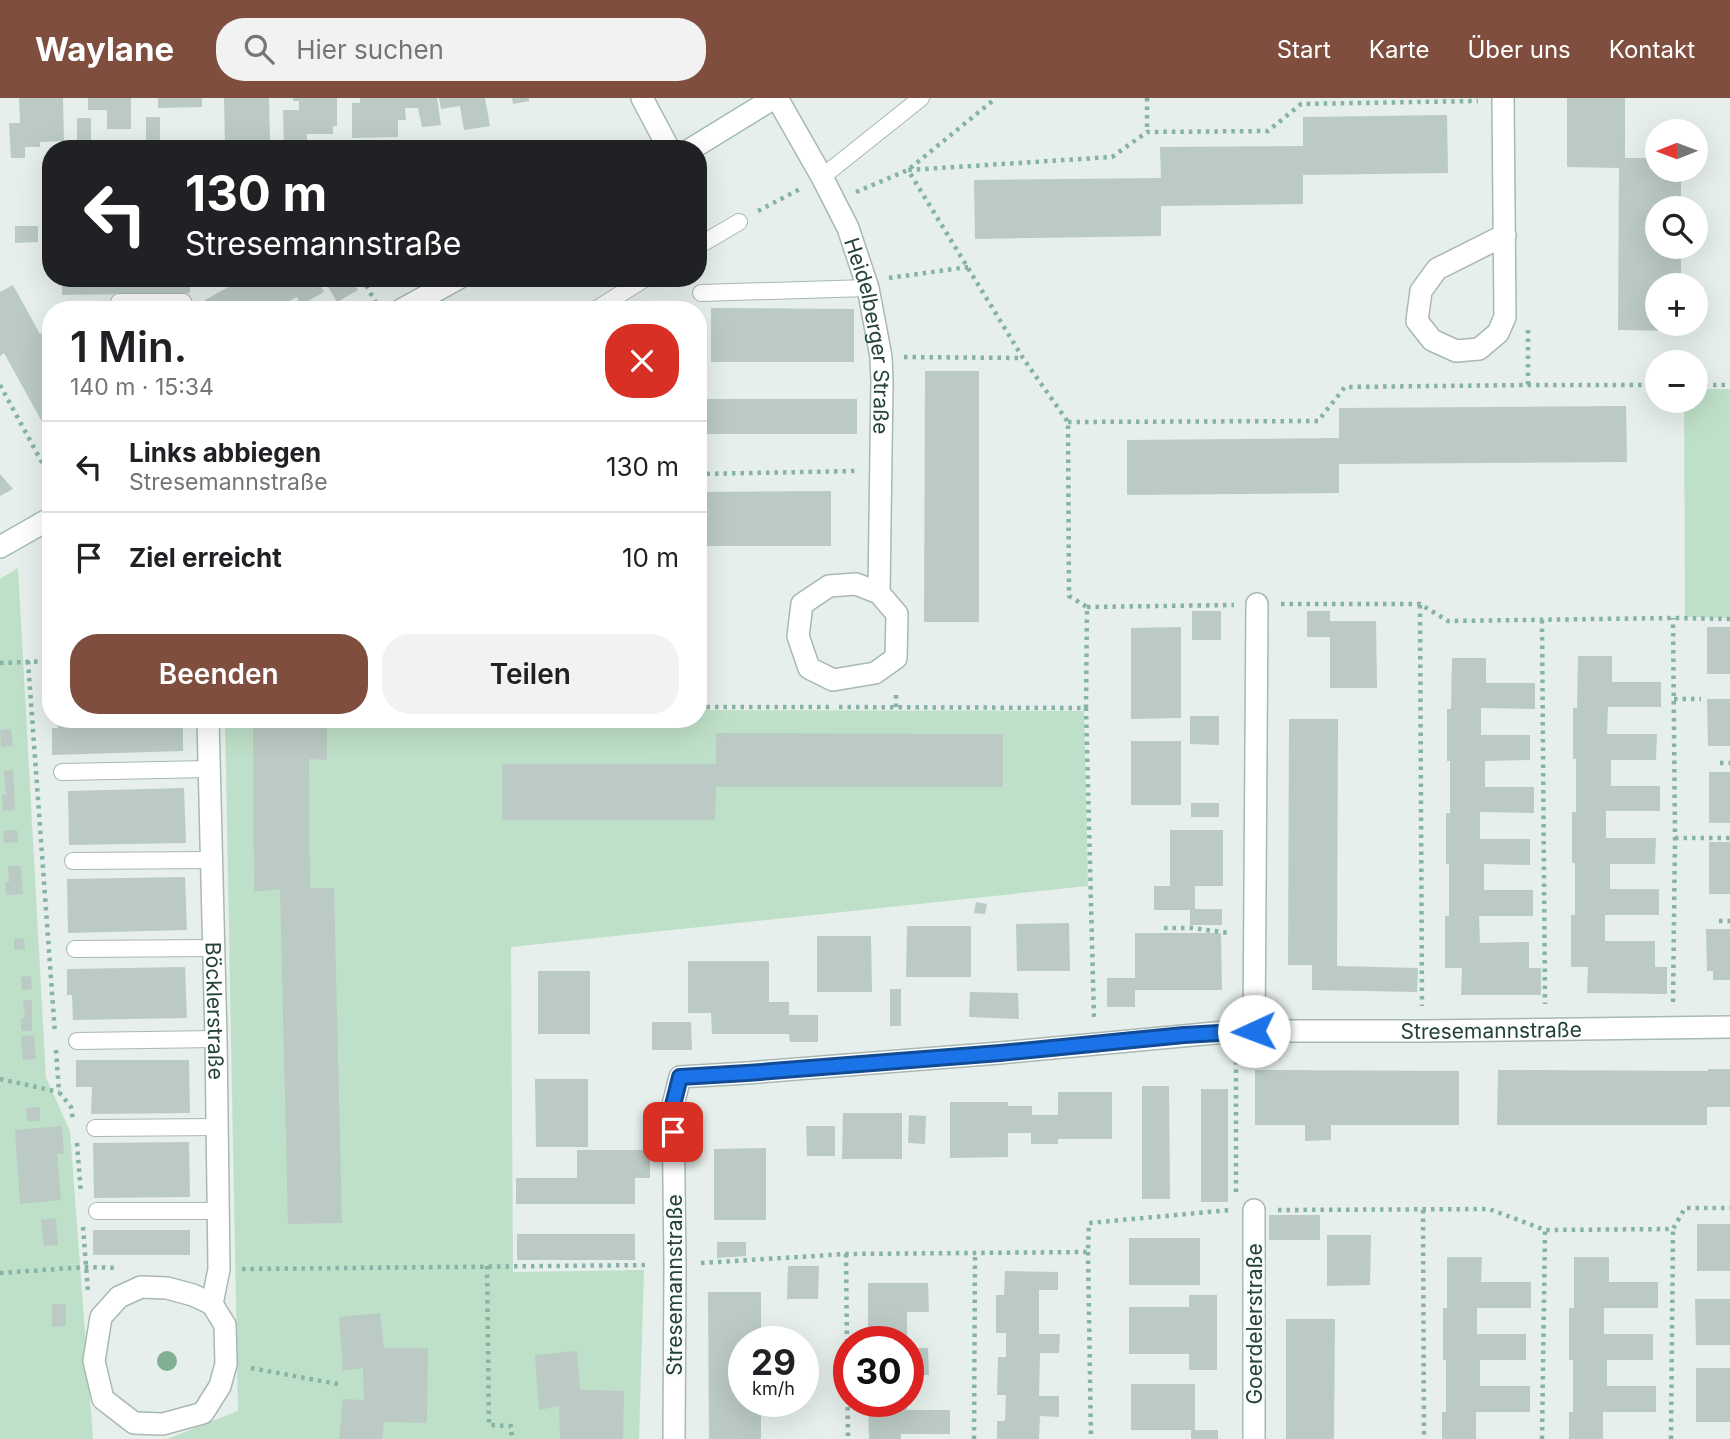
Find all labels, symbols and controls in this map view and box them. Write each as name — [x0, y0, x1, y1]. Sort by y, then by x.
search box — [216, 18, 706, 81]
text: Waylane — [35, 29, 174, 69]
icon: search — [240, 30, 278, 68]
text: Hier suchen — [296, 34, 444, 65]
text: Start — [1277, 35, 1331, 64]
text: Karte — [1369, 35, 1429, 64]
text: Über uns — [1467, 35, 1571, 64]
text: Kontakt — [1609, 35, 1695, 64]
north arrow — [1645, 119, 1708, 182]
map controls — [1645, 119, 1708, 413]
text: 130 m — [185, 164, 327, 223]
icon: left — [70, 168, 161, 259]
button: search — [1645, 196, 1708, 259]
text: Stresemannstraße — [185, 224, 461, 263]
street label: Heidelberger Straße — [840, 234, 895, 435]
button: + — [1645, 273, 1708, 336]
text: 1 Min. — [70, 321, 187, 372]
button: close — [605, 324, 679, 398]
button: − — [1645, 350, 1708, 413]
text: 140 m · 15:34 — [70, 373, 214, 401]
text: Links abbiegen — [129, 437, 321, 468]
icon: left — [70, 448, 108, 486]
text: 130 m — [606, 451, 679, 482]
text: Stresemannstraße — [129, 468, 328, 496]
icon: arrive — [70, 539, 108, 577]
text: Ziel erreicht — [129, 542, 282, 573]
text: 10 m — [622, 542, 679, 573]
button: Beenden — [70, 634, 368, 714]
button: Teilen — [382, 634, 679, 714]
street label: Böcklerstraße — [201, 942, 229, 1080]
position arrow — [1217, 994, 1291, 1068]
street label: Stresemannstraße — [1400, 1016, 1582, 1044]
pin — [643, 1102, 703, 1162]
icon: arrive — [654, 1113, 692, 1151]
street label: Stresemannstraße — [662, 1194, 687, 1376]
street label: Goerdelerstraße — [1242, 1243, 1267, 1405]
speed limit sign: 30 — [833, 1326, 924, 1417]
text: 29 — [751, 1341, 796, 1383]
text: km/h — [752, 1378, 795, 1399]

